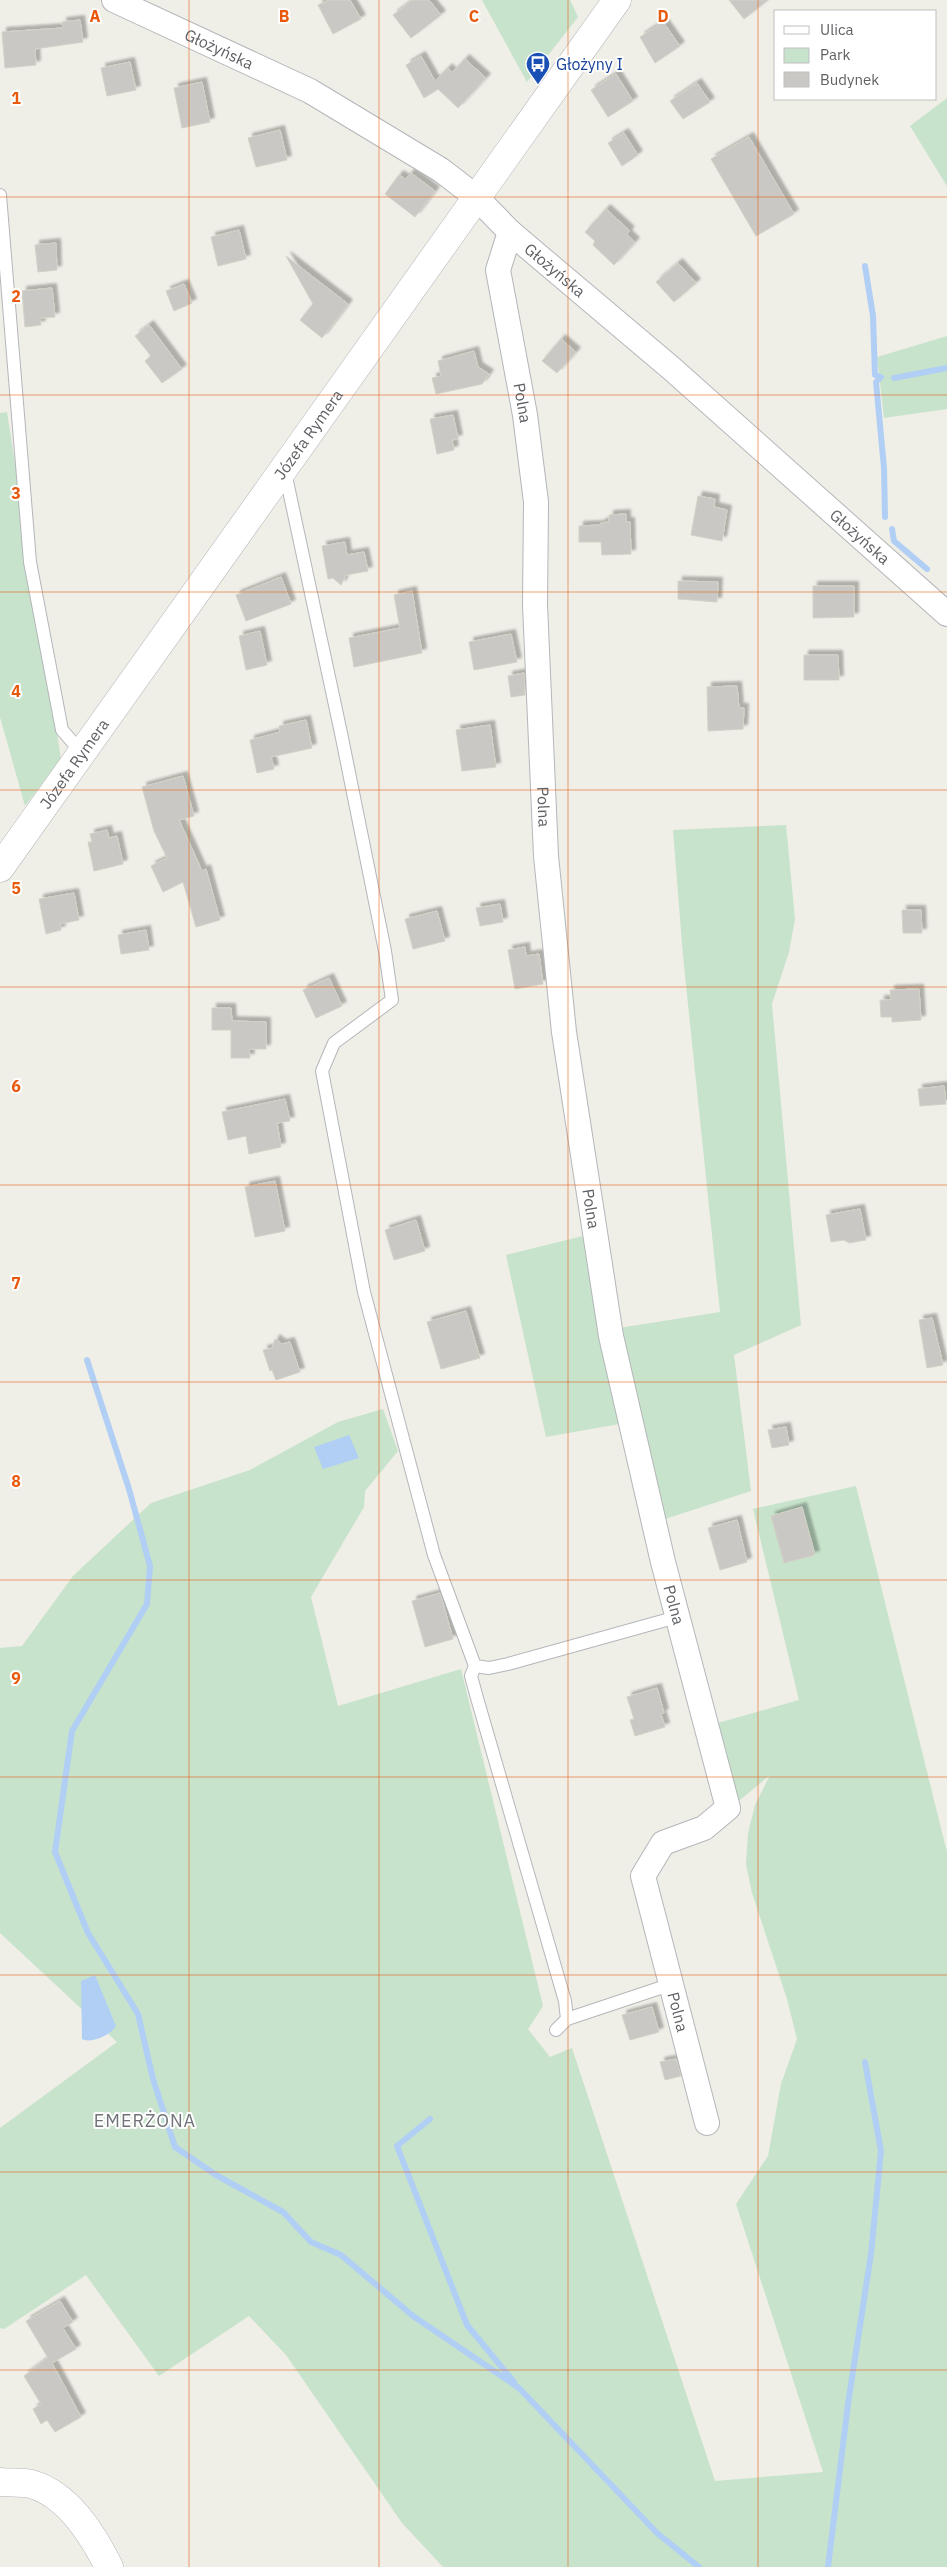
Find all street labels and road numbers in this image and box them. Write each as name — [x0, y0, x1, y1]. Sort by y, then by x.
street label: Głożyńska — [182, 24, 257, 74]
street label: Głożyńska — [520, 239, 590, 302]
street label: Polna — [509, 381, 536, 424]
street label: Józefa Rymera — [269, 385, 347, 483]
street label: Głożyńska — [826, 504, 894, 569]
street label: Józefa Rymera — [35, 714, 113, 813]
street label: Polna — [533, 786, 555, 828]
street label: Polna — [578, 1187, 604, 1231]
street label: Polna — [659, 1583, 689, 1627]
street label: Polna — [663, 1990, 693, 2034]

